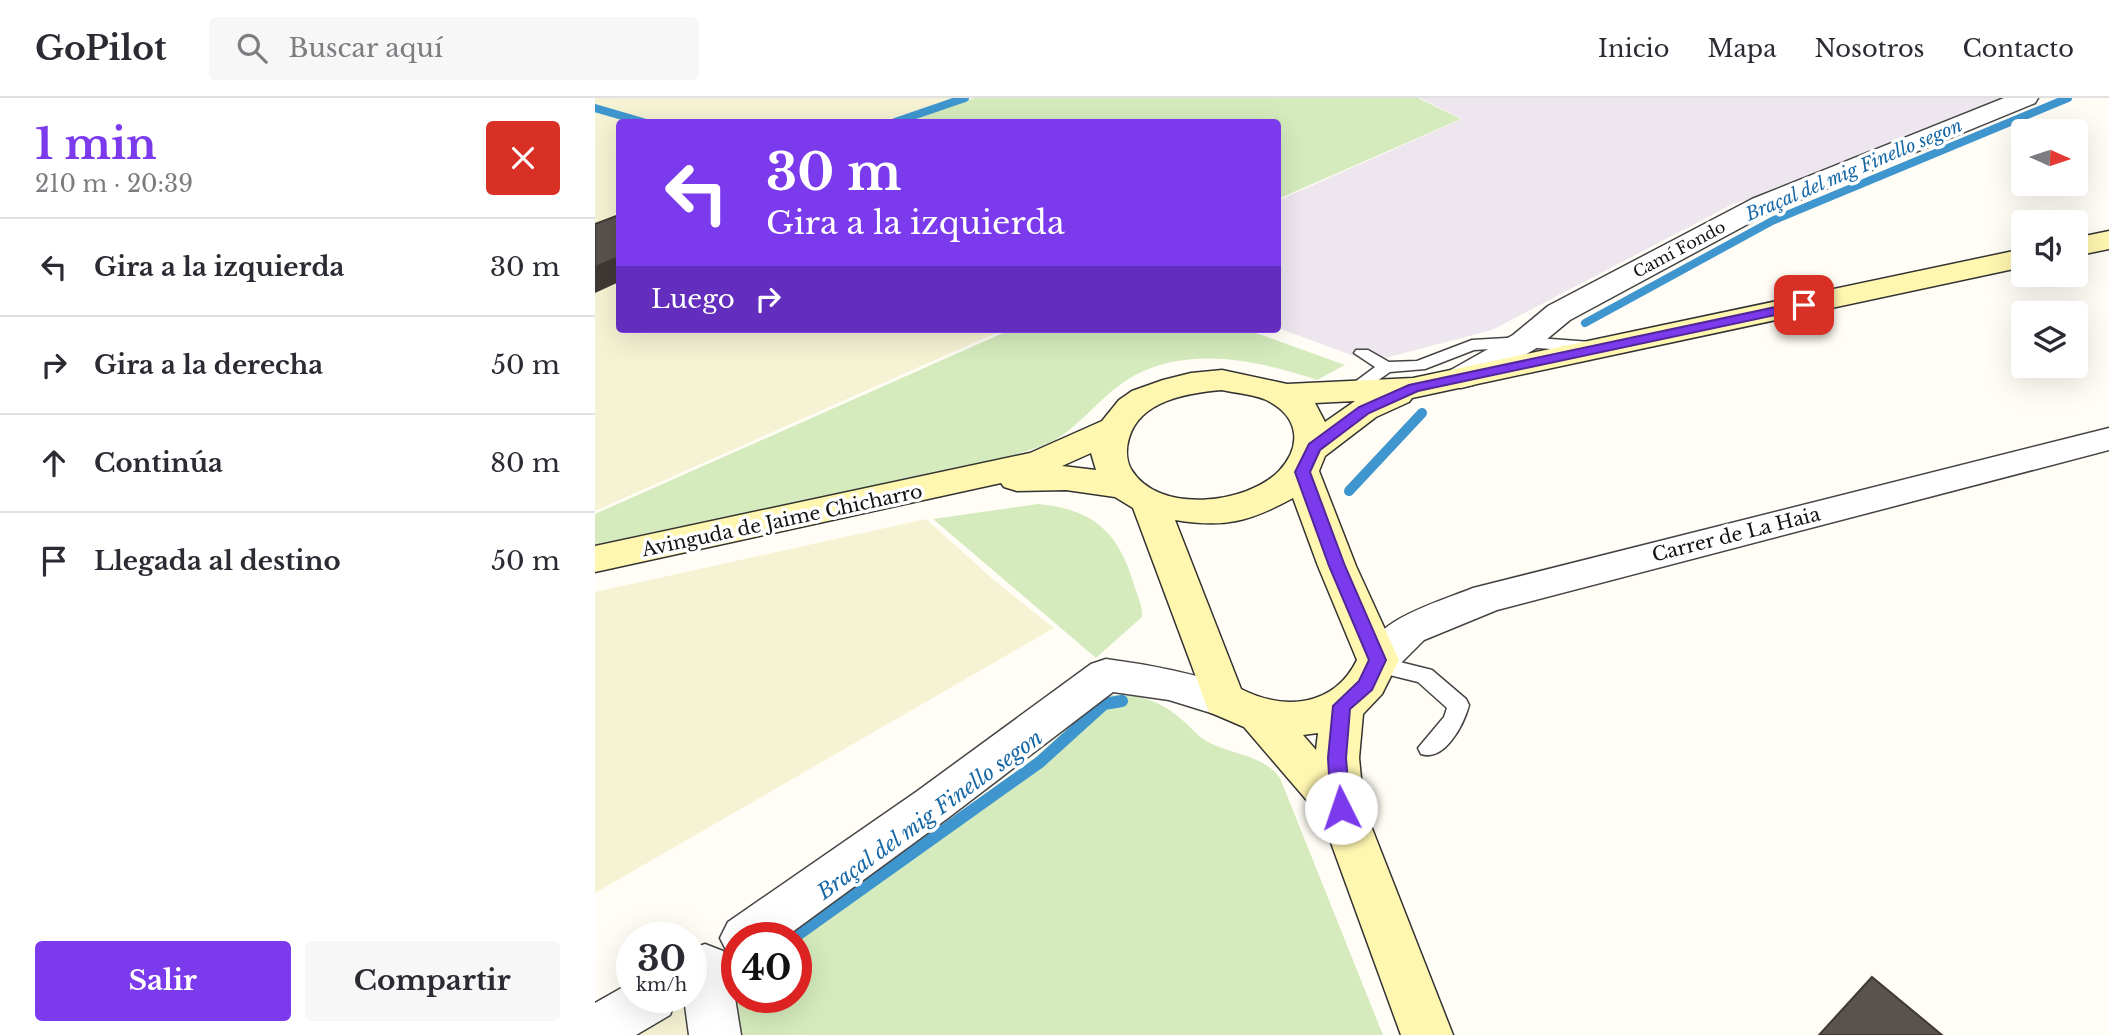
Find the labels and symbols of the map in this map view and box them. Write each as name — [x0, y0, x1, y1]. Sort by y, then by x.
water label: Braçal del mig Finello segon — [1741, 114, 1966, 226]
north arrow — [2011, 119, 2088, 196]
street label: Camí Fondo — [1629, 216, 1729, 282]
pin — [1774, 275, 1834, 335]
street label: Avinguda de Jaime Chicharro — [639, 479, 924, 562]
street label: Carrer de La Haia — [1650, 502, 1823, 567]
water label: Braçal del mig Finello segon — [812, 725, 1048, 906]
position arrow — [1304, 771, 1378, 845]
speed limit sign: 40 — [721, 922, 812, 1013]

